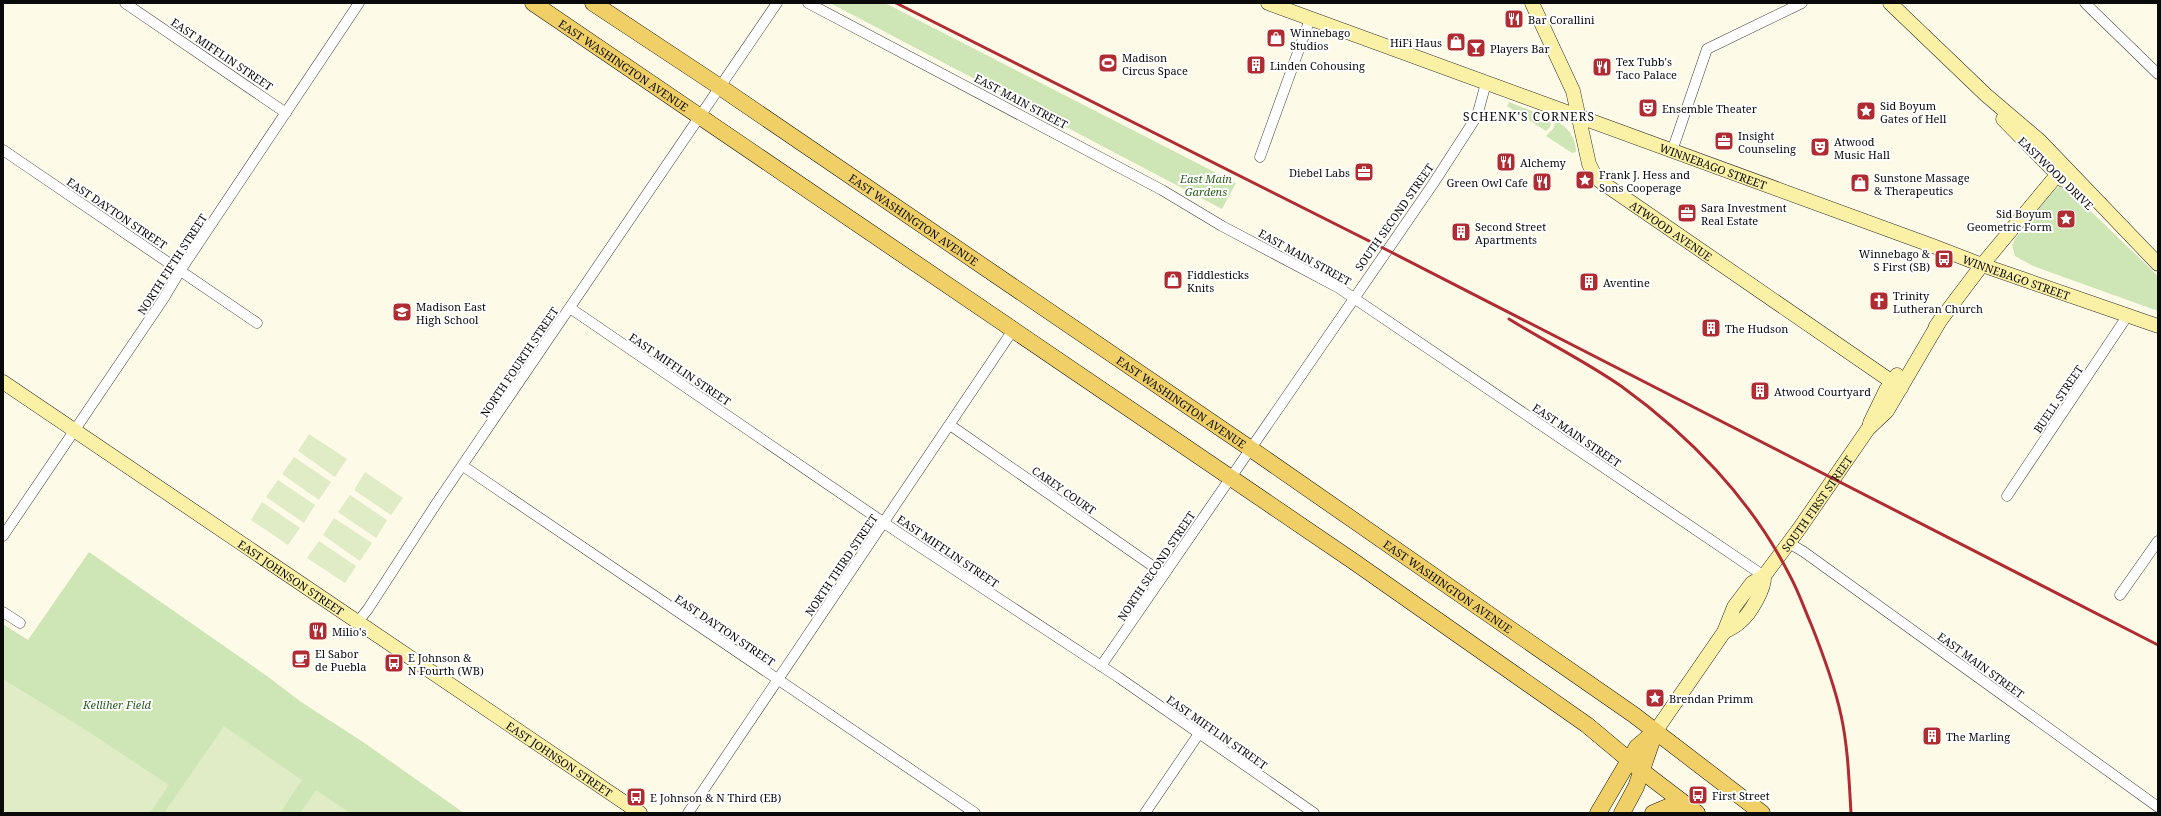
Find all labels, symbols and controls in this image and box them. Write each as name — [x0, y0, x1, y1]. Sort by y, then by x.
restaurant icon: Bar Corallini — [1503, 8, 1525, 30]
place label: Bar Corallini — [1528, 12, 1595, 27]
street label: EAST MIFFLIN STREET — [168, 14, 276, 94]
street label: EAST WASHINGTON AVENUE — [556, 15, 692, 114]
place label: Winnebago Studios — [1290, 25, 1350, 53]
shop icon: Winnebago Studios — [1265, 27, 1287, 49]
shop icon: HiFi Haus — [1445, 31, 1467, 53]
place label: HiFi Haus — [1390, 35, 1442, 50]
bar icon: Players Bar — [1465, 37, 1487, 59]
place label: Players Bar — [1490, 41, 1551, 56]
place label: Madison Circus Space — [1122, 50, 1188, 78]
sports icon: Madison Circus Space — [1097, 52, 1119, 74]
building icon: Linden Cohousing — [1245, 54, 1267, 76]
place label: Tex Tubb's Taco Palace — [1616, 54, 1677, 82]
restaurant icon: Tex Tubb's Taco Palace — [1591, 56, 1613, 78]
place label: Linden Cohousing — [1270, 58, 1365, 73]
street label: EAST MAIN STREET — [972, 70, 1070, 132]
theatre icon: Ensemble Theater — [1637, 97, 1659, 119]
place label: Sid Boyum Gates of Hell — [1880, 98, 1947, 126]
place icon: Sid Boyum Gates of Hell — [1855, 100, 1877, 122]
place label: Ensemble Theater — [1662, 101, 1758, 116]
district label: SCHENK'S CORNERS — [1463, 108, 1595, 125]
place label: Insight Counseling — [1738, 128, 1796, 156]
office icon: Insight Counseling — [1713, 130, 1735, 152]
street label: EASTWOOD DRIVE — [2015, 133, 2097, 213]
place label: Atwood Music Hall — [1834, 134, 1890, 162]
theatre icon: Atwood Music Hall — [1809, 136, 1831, 158]
street label: WINNEBAGO STREET — [1658, 139, 1769, 192]
restaurant icon: Alchemy — [1495, 151, 1517, 173]
place label: Alchemy — [1520, 155, 1567, 170]
street label: SOUTH SECOND STREET — [1351, 160, 1437, 274]
office icon: Diebel Labs — [1353, 161, 1375, 183]
place label: Diebel Labs — [1289, 165, 1350, 180]
place label: Frank J. Hess and Sons Cooperage — [1599, 167, 1690, 195]
place icon: Frank J. Hess and Sons Cooperage — [1574, 169, 1596, 191]
street label: EAST WASHINGTON AVENUE — [846, 170, 982, 269]
place label: Sunstone Massage & Therapeutics — [1874, 170, 1970, 198]
park label: East Main Gardens — [1179, 171, 1232, 199]
restaurant icon: Green Owl Cafe — [1531, 171, 1553, 193]
shop icon: Sunstone Massage & Therapeutics — [1849, 172, 1871, 194]
street label: EAST DAYTON STREET — [64, 174, 170, 252]
place label: Green Owl Cafe — [1446, 175, 1528, 190]
street label: ATWOOD AVENUE — [1627, 197, 1716, 264]
place label: Sara Investment Real Estate — [1701, 200, 1787, 228]
office icon: Sara Investment Real Estate — [1676, 202, 1698, 224]
place label: Sid Boyum Geometric Form — [1967, 206, 2053, 234]
place icon: Sid Boyum Geometric Form — [2055, 208, 2077, 230]
street label: NORTH FIFTH STREET — [134, 210, 210, 317]
place label: Second Street Apartments — [1475, 219, 1546, 247]
building icon: Second Street Apartments — [1450, 221, 1472, 243]
street label: EAST MAIN STREET — [1256, 225, 1354, 289]
place label: Winnebago & S First (SB) — [1859, 246, 1931, 274]
bus stop icon: Winnebago & S First (SB) — [1933, 248, 1955, 270]
street label: WINNEBAGO STREET — [1961, 251, 2072, 303]
place label: Fiddlesticks Knits — [1187, 267, 1249, 295]
shop icon: Fiddlesticks Knits — [1162, 269, 1184, 291]
building icon: Aventine — [1578, 271, 1600, 293]
place label: Aventine — [1603, 275, 1650, 290]
place label: Trinity Lutheran Church — [1893, 288, 1983, 316]
church icon: Trinity Lutheran Church — [1868, 290, 1890, 312]
place label: Madison East High School — [416, 299, 486, 327]
school or university icon: Madison East High School — [391, 301, 413, 323]
street label: NORTH FOURTH STREET — [476, 304, 562, 420]
building icon: The Hudson — [1700, 317, 1722, 339]
place label: The Hudson — [1725, 321, 1788, 336]
street label: EAST MIFFLIN STREET — [626, 329, 734, 409]
street label: EAST WASHINGTON AVENUE — [1114, 352, 1249, 451]
street label: BUELL STREET — [2030, 362, 2086, 436]
building icon: Atwood Courtyard — [1749, 380, 1771, 402]
place label: Atwood Courtyard — [1774, 384, 1871, 399]
street label: EAST MAIN STREET — [1530, 400, 1624, 470]
street label: SOUTH FIRST STREET — [1778, 452, 1855, 554]
street label: CAREY COURT — [1029, 462, 1099, 518]
street label: NORTH SECOND STREET — [1114, 508, 1198, 624]
street label: NORTH THIRD STREET — [801, 511, 881, 619]
street label: EAST MIFFLIN STREET — [894, 511, 1002, 591]
street label: EAST JOHNSON STREET — [235, 536, 347, 618]
street label: EAST WASHINGTON AVENUE — [1381, 536, 1516, 636]
street label: EAST DAYTON STREET — [672, 591, 778, 669]
restaurant icon: Milio's — [307, 620, 329, 642]
place label: Milio's — [332, 624, 367, 639]
street label: EAST MAIN STREET — [1935, 629, 2027, 702]
place label: El Sabor de Puebla — [315, 646, 366, 674]
cafe icon: El Sabor de Puebla — [290, 648, 312, 670]
place label: E Johnson & N Fourth (WB) — [408, 650, 484, 678]
bus stop icon: E Johnson & N Fourth (WB) — [383, 652, 405, 674]
place icon: Brendan Primm — [1644, 687, 1666, 709]
place label: Brendan Primm — [1669, 691, 1754, 706]
street label: EAST MIFFLIN STREET — [1164, 692, 1271, 773]
park label: Kelliher Field — [82, 697, 152, 712]
street label: EAST JOHNSON STREET — [504, 717, 616, 800]
building icon: The Marling — [1921, 725, 1943, 747]
place label: The Marling — [1946, 729, 2010, 744]
bus stop icon: First Street — [1687, 784, 1709, 806]
bus stop icon: E Johnson & N Third (EB) — [625, 786, 647, 808]
place label: First Street — [1712, 788, 1770, 803]
place label: E Johnson & N Third (EB) — [650, 790, 782, 805]

